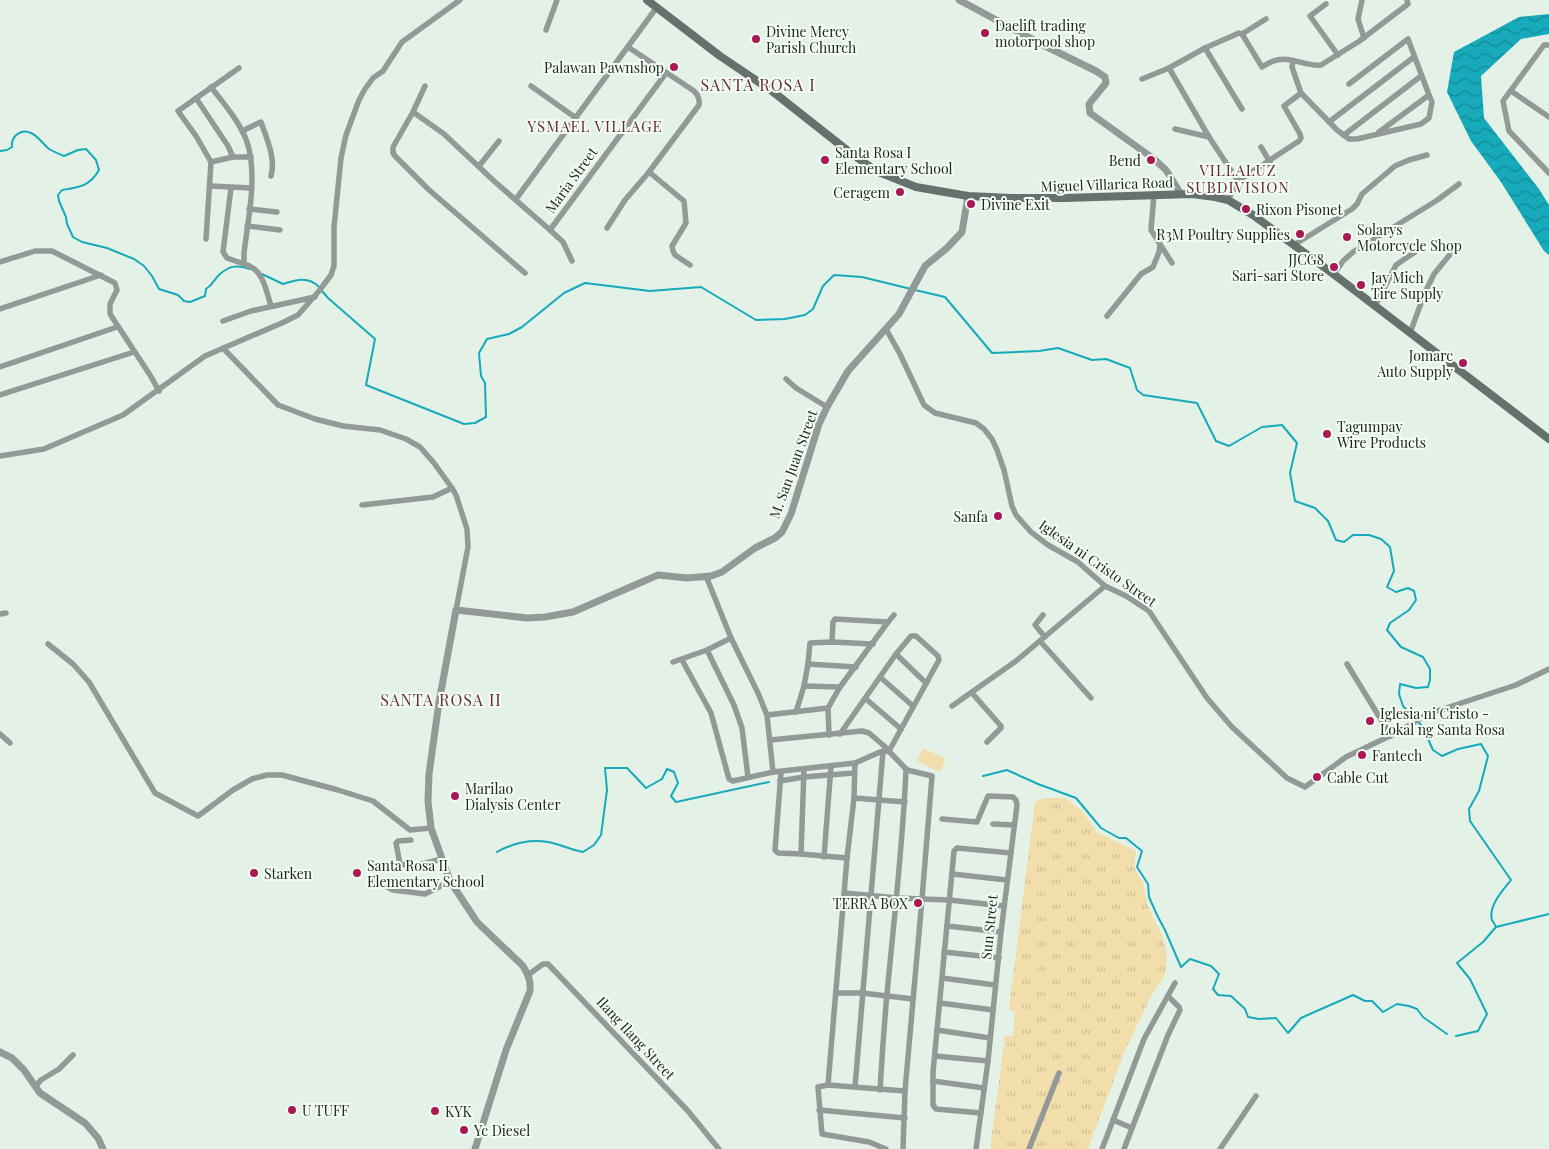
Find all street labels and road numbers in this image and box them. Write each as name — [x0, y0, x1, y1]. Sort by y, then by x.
street label: Maria Street — [541, 142, 602, 217]
street label: Miguel Villarica Road — [1040, 172, 1174, 196]
street label: M. San Juan Street — [764, 406, 822, 521]
street label: Iglesia ni Cristo Street — [1035, 515, 1161, 611]
street label: Sun Street — [976, 893, 1002, 960]
street label: Ilang Ilang Street — [592, 992, 680, 1084]

